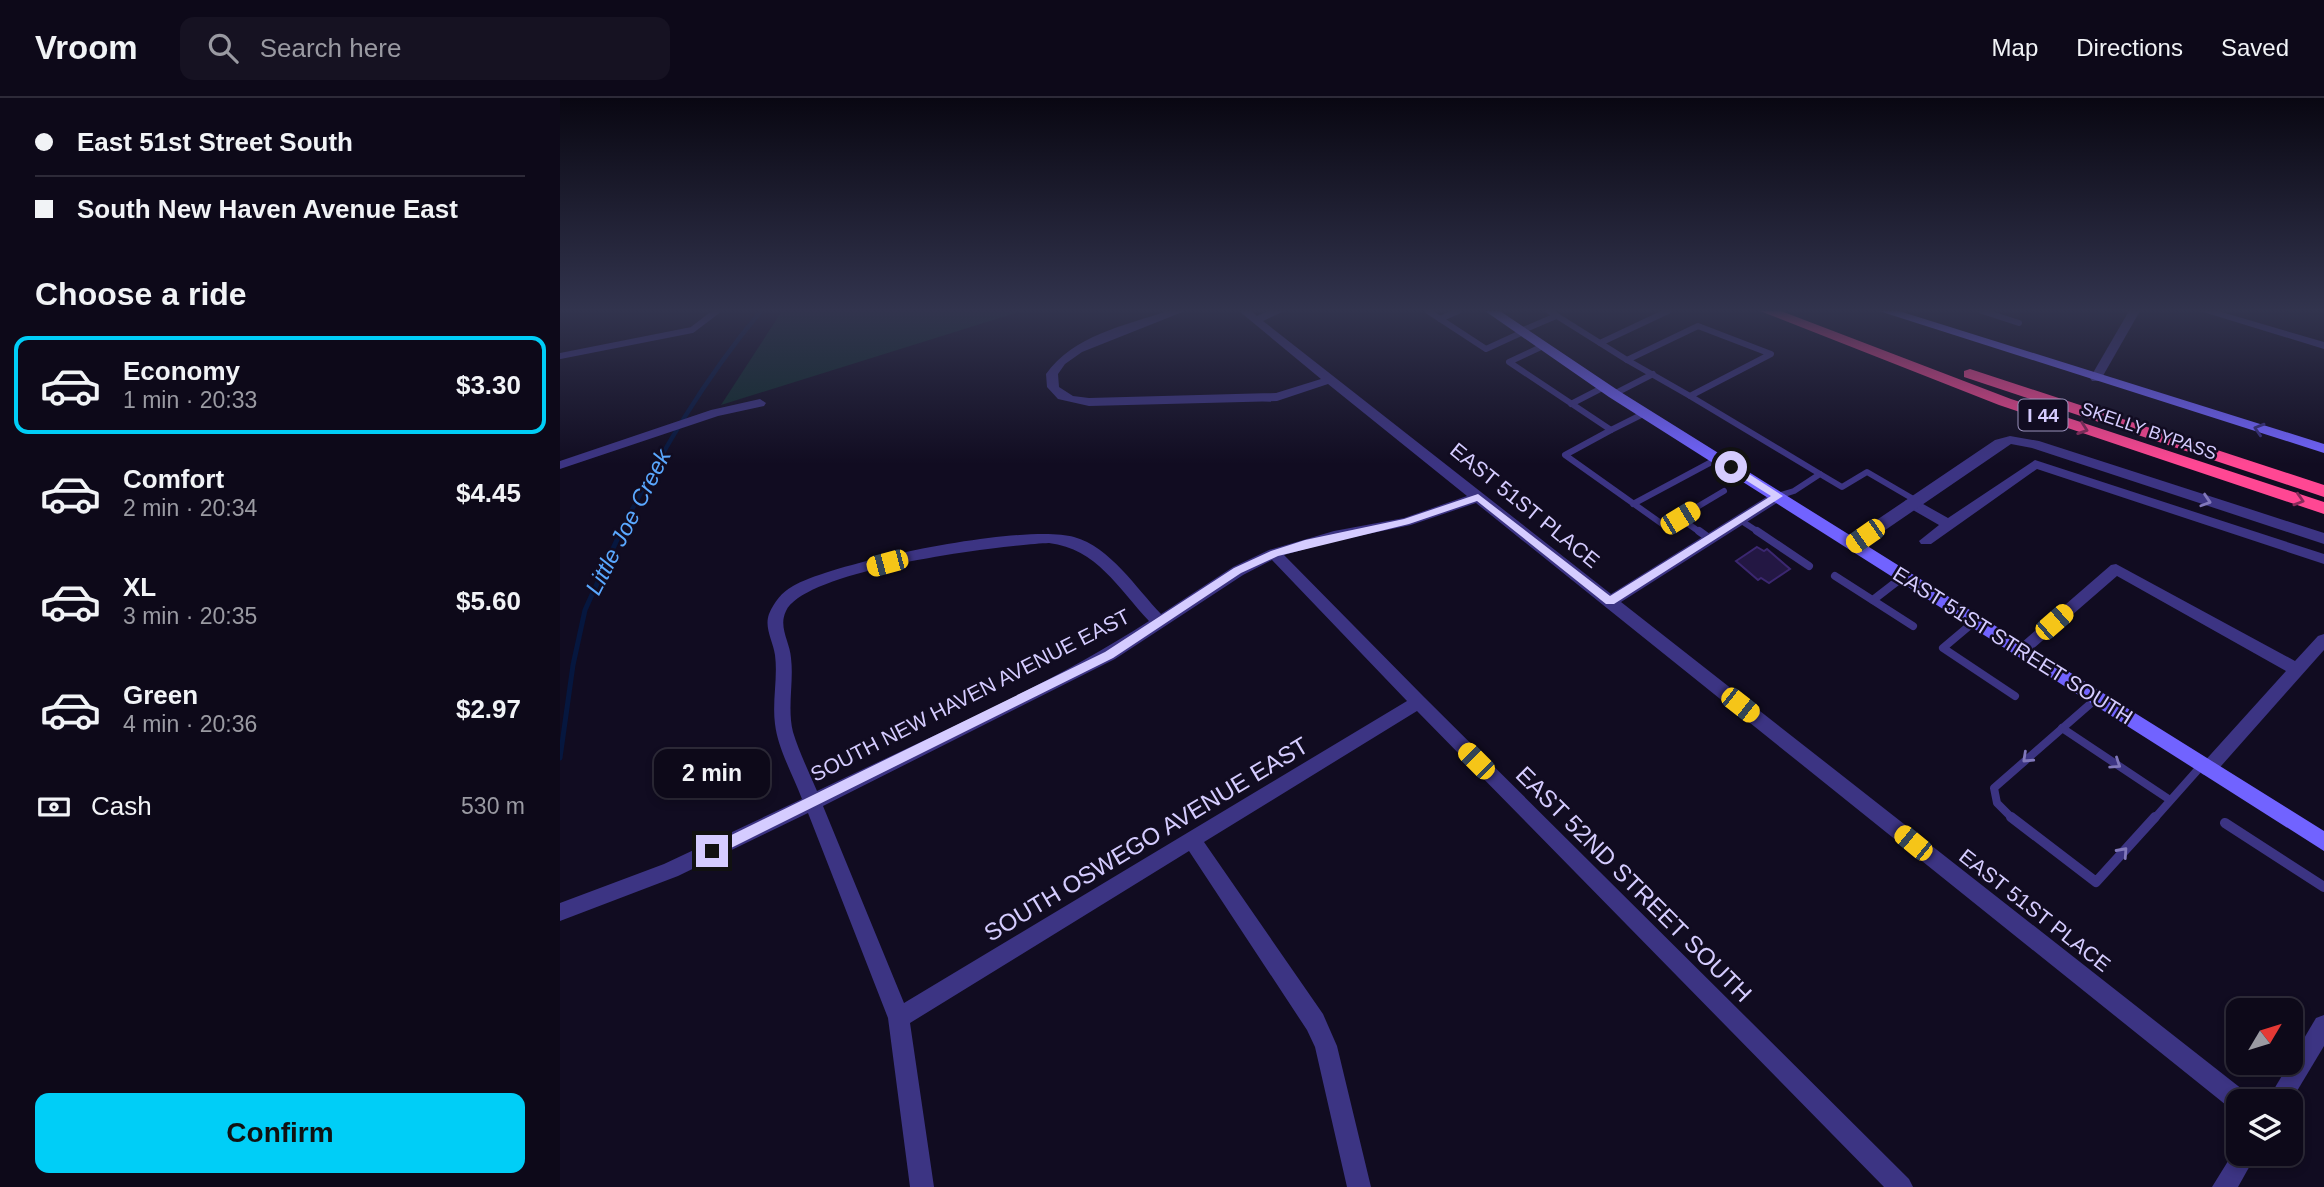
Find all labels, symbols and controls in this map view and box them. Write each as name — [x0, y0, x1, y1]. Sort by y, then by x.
search box — [180, 17, 670, 80]
text: Vroom — [35, 29, 138, 66]
icon: search — [204, 29, 242, 67]
text: Search here — [260, 33, 401, 63]
text: Map — [1992, 34, 2038, 61]
text: Directions — [2076, 34, 2183, 61]
text: Saved — [2221, 34, 2289, 61]
text: East 51st Street South — [77, 127, 353, 157]
text: South New Haven Avenue East — [77, 194, 458, 224]
text: Choose a ride — [35, 276, 247, 312]
icon: car — [39, 354, 102, 417]
text: Economy — [123, 356, 240, 386]
text: $3.30 — [456, 370, 521, 400]
text: 1 min · 20:33 — [123, 387, 257, 413]
street label: SKELLY BYPASS — [2079, 398, 2219, 464]
road number: I 44 — [2018, 400, 2068, 430]
one-way arrow — [2077, 421, 2089, 435]
one-way arrow — [2253, 422, 2265, 437]
street label: EAST 51ST PLACE — [1446, 438, 1604, 572]
water label: Little Joe Creek — [580, 444, 677, 599]
route start — [1715, 451, 1747, 483]
icon: car — [39, 462, 102, 525]
text: Comfort — [123, 464, 224, 494]
text: $4.45 — [456, 478, 521, 508]
one-way arrow — [2293, 492, 2305, 507]
one-way arrow — [2199, 493, 2211, 507]
text: 2 min · 20:34 — [123, 495, 257, 521]
car — [1657, 498, 1704, 538]
car — [1842, 515, 1889, 557]
car — [864, 547, 911, 579]
street label: EAST 51ST STREET SOUTH — [1889, 562, 2137, 728]
icon: car — [39, 570, 102, 633]
text: XL — [123, 572, 156, 602]
text: $5.60 — [456, 586, 521, 616]
car — [2032, 600, 2077, 644]
text: 3 min · 20:35 — [123, 603, 257, 629]
street label: SOUTH NEW HAVEN AVENUE EAST — [807, 604, 1134, 786]
icon: car — [39, 678, 102, 741]
text: Green — [123, 680, 198, 710]
car — [1717, 684, 1764, 726]
text: $2.97 — [456, 694, 521, 724]
text: 4 min · 20:36 — [123, 711, 257, 737]
street label: SOUTH OSWEGO AVENUE EAST — [979, 731, 1313, 947]
car — [1454, 739, 1499, 783]
one-way arrow — [2022, 749, 2035, 762]
callout: 2 min — [654, 750, 770, 798]
one-way arrow — [2108, 756, 2121, 768]
text: 2 min — [682, 760, 742, 786]
street label: EAST 52ND STREET SOUTH — [1511, 761, 1757, 1007]
icon: cash — [35, 788, 73, 826]
text: Cash — [91, 791, 152, 821]
text: 530 m — [461, 793, 525, 819]
car — [1891, 822, 1936, 864]
route end — [696, 835, 728, 867]
street label: EAST 51ST PLACE — [1955, 844, 2115, 976]
one-way arrow — [2115, 847, 2128, 860]
north arrow — [2226, 998, 2303, 1074]
map controls — [2226, 998, 2303, 1166]
button: layers — [2226, 1089, 2303, 1166]
button: Confirm — [35, 1093, 525, 1173]

